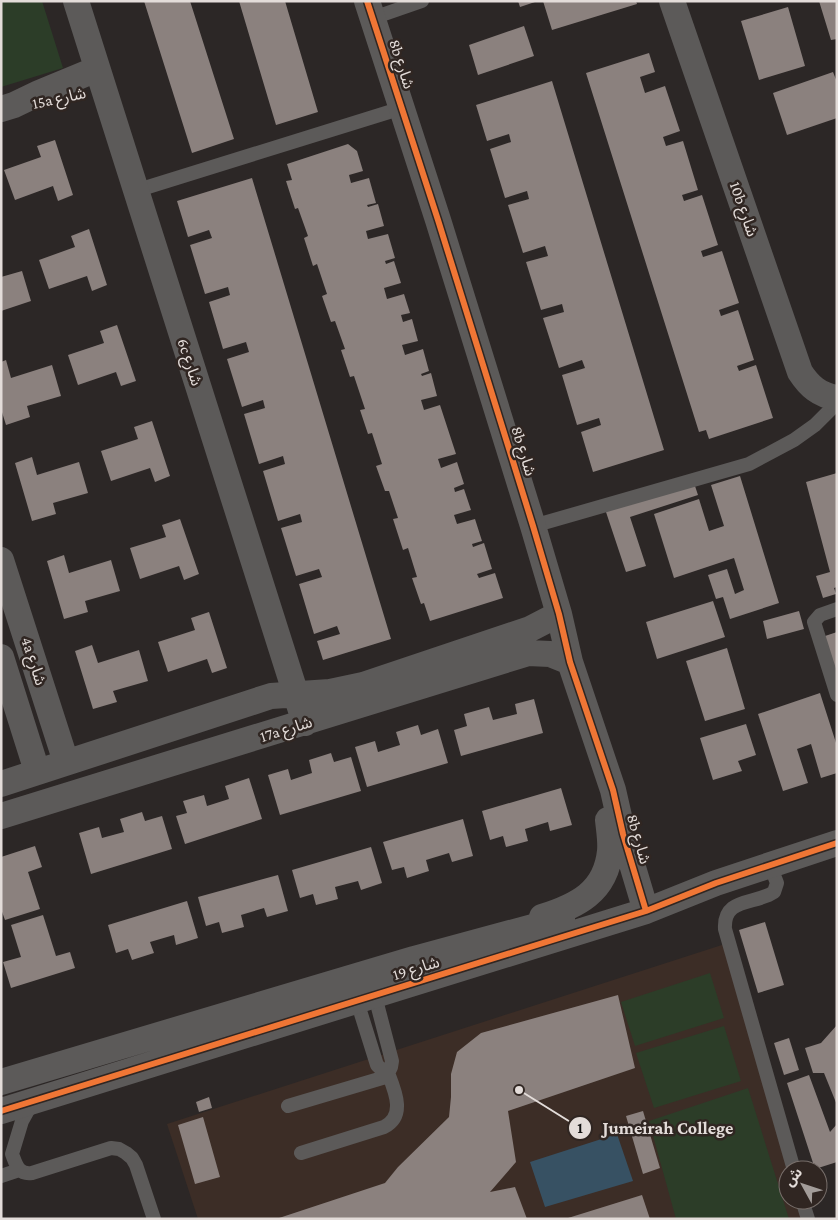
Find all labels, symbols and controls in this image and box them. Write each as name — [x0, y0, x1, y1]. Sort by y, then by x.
street label: 8b شارع — [382, 37, 418, 92]
street label: 15a شارع — [31, 84, 88, 116]
street label: 10b شارع — [723, 179, 761, 240]
street label: 6c شارع — [171, 336, 206, 389]
street label: 8b شارع — [505, 424, 540, 479]
street label: 4a شارع — [14, 635, 50, 689]
street label: 17a شارع — [258, 713, 315, 749]
street label: 8b شارع — [620, 812, 654, 867]
street label: شارع 19 — [391, 953, 442, 987]
callout: Jumeirah College — [567, 1111, 743, 1144]
text: Jumeirah College — [601, 1118, 733, 1138]
text: 1 — [577, 1120, 583, 1136]
north arrow — [778, 1160, 828, 1210]
text: ش — [781, 1164, 805, 1189]

